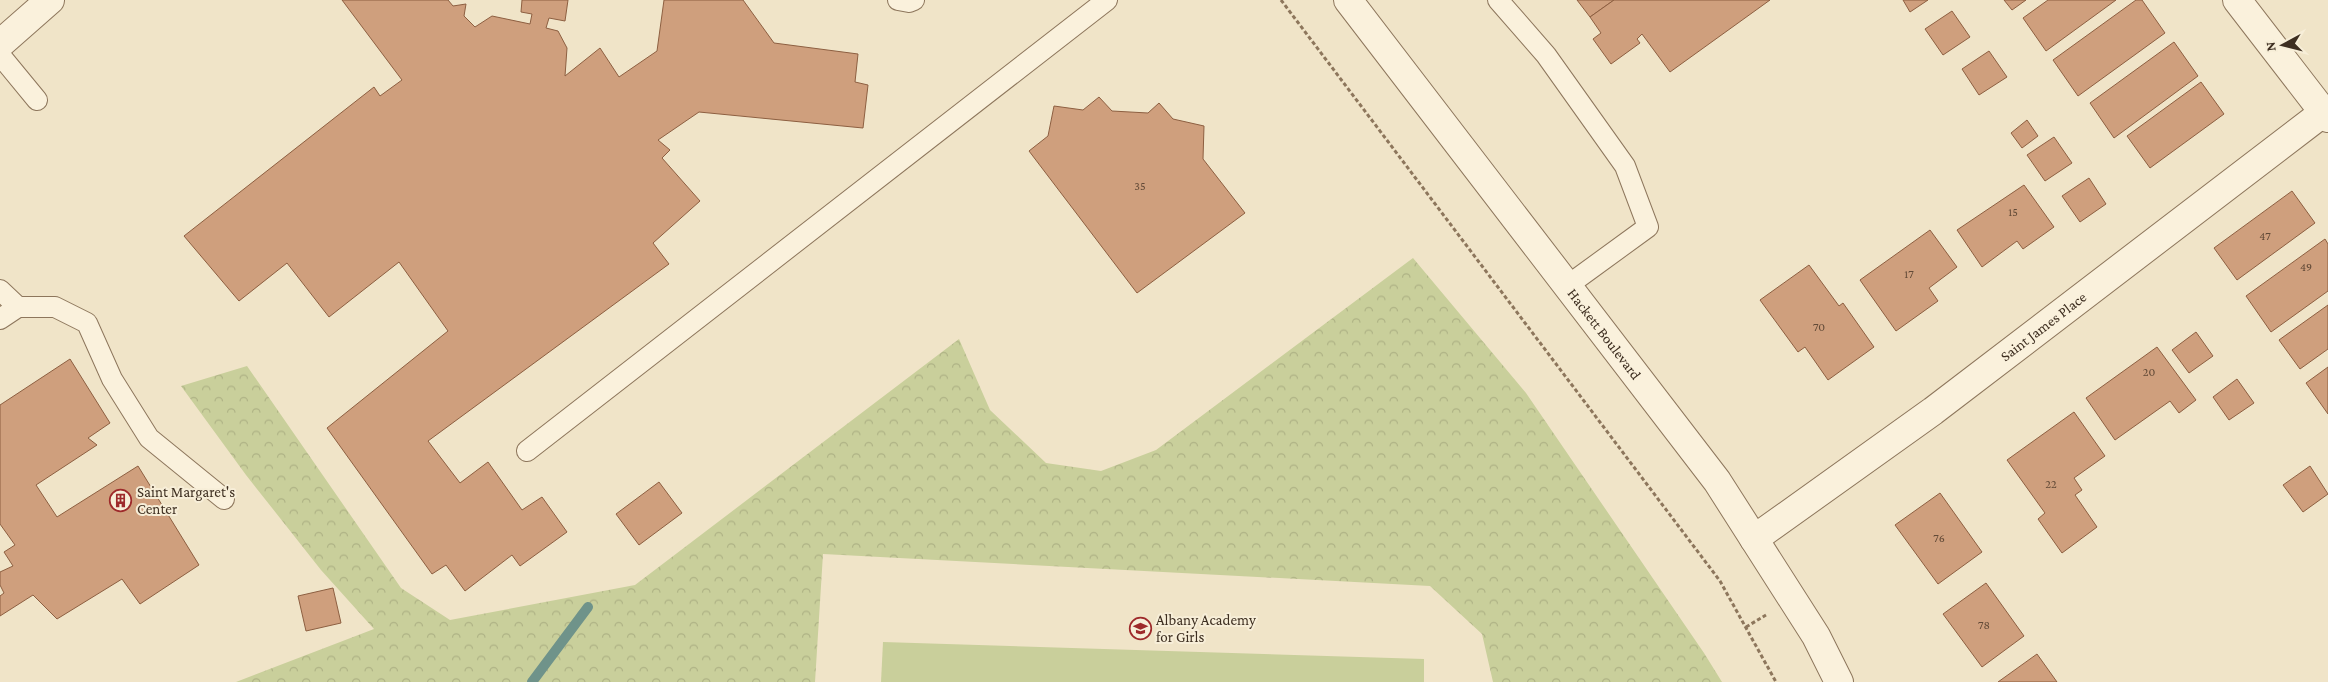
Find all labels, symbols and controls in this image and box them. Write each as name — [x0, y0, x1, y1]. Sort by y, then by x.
north arrow — [2258, 20, 2308, 70]
text: N — [2262, 40, 2279, 52]
house number: 35 — [1134, 179, 1146, 193]
house number: 15 — [2008, 205, 2018, 219]
house number: 47 — [2259, 229, 2271, 243]
house number: 49 — [2300, 260, 2312, 274]
house number: 17 — [1904, 267, 1914, 281]
street label: Hackett Boulevard — [1564, 285, 1644, 383]
street label: Saint James Place — [1997, 289, 2090, 364]
house number: 70 — [1813, 320, 1825, 334]
house number: 20 — [2143, 365, 2155, 379]
house number: 22 — [2045, 477, 2057, 491]
place label: Saint Margaret's Center — [137, 484, 235, 517]
building icon: Saint Margaret's Center — [109, 489, 133, 513]
house number: 76 — [1933, 531, 1945, 545]
place label: Albany Academy for Girls — [1156, 612, 1256, 645]
school or university icon: Albany Academy for Girls — [1128, 617, 1152, 641]
house number: 78 — [1978, 618, 1990, 632]

